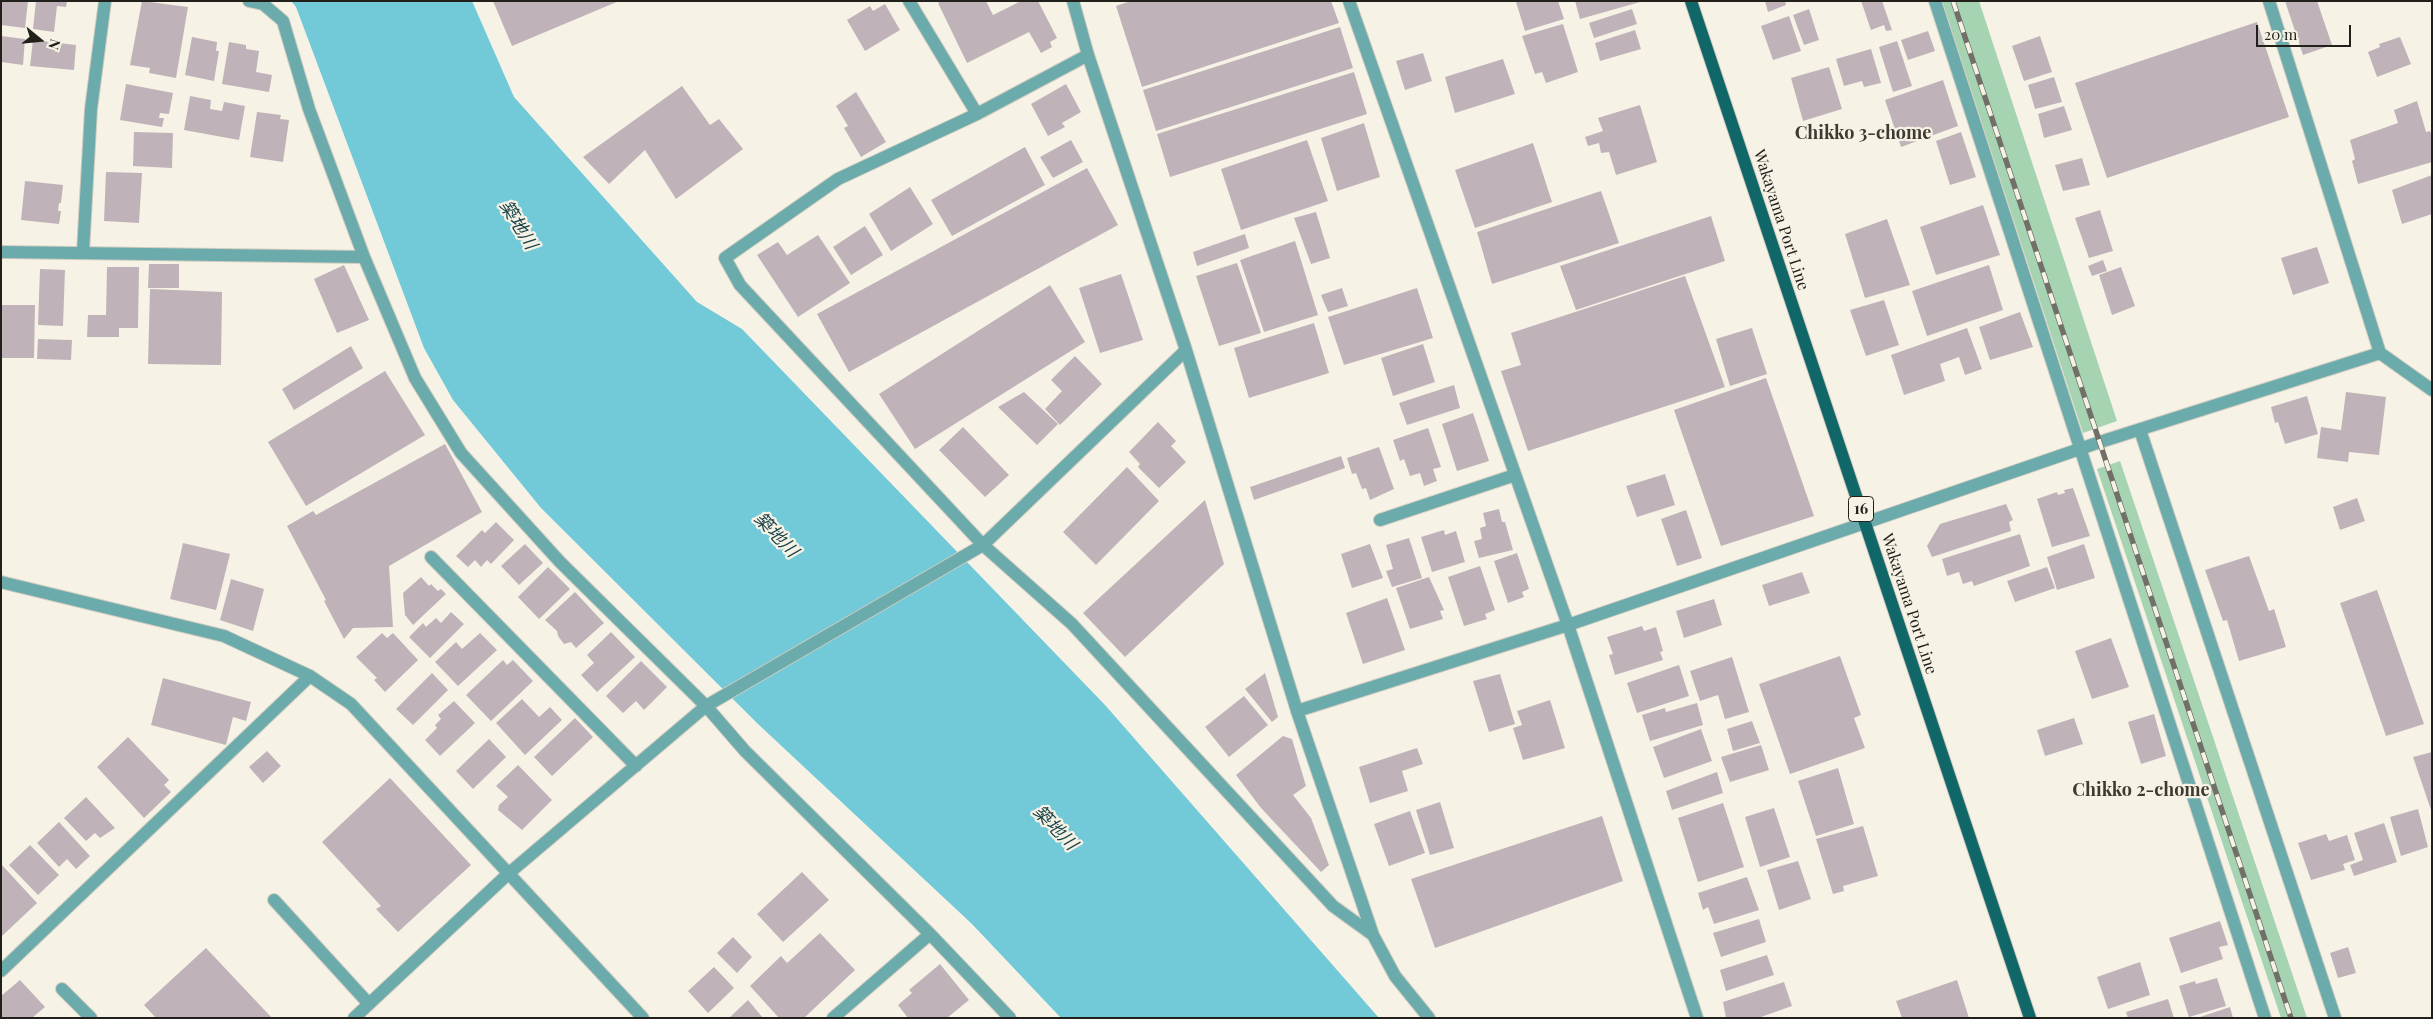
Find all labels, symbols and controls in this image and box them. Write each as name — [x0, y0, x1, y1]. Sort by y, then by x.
north arrow — [15, 15, 65, 65]
scale bar — [2258, 15, 2353, 47]
text: 20 m — [2264, 24, 2297, 44]
text: N — [44, 37, 65, 52]
district label: Chikko 3-chome — [1795, 122, 1931, 144]
street label: Wakayama Port Line — [1749, 147, 1813, 293]
water label: 築地川 — [495, 196, 541, 254]
road number: 16 — [1848, 496, 1874, 522]
water label: 築地川 — [749, 508, 803, 562]
street label: Wakayama Port Line — [1877, 531, 1941, 677]
district label: Chikko 2-chome — [2072, 779, 2210, 801]
water label: 築地川 — [1028, 801, 1082, 855]

